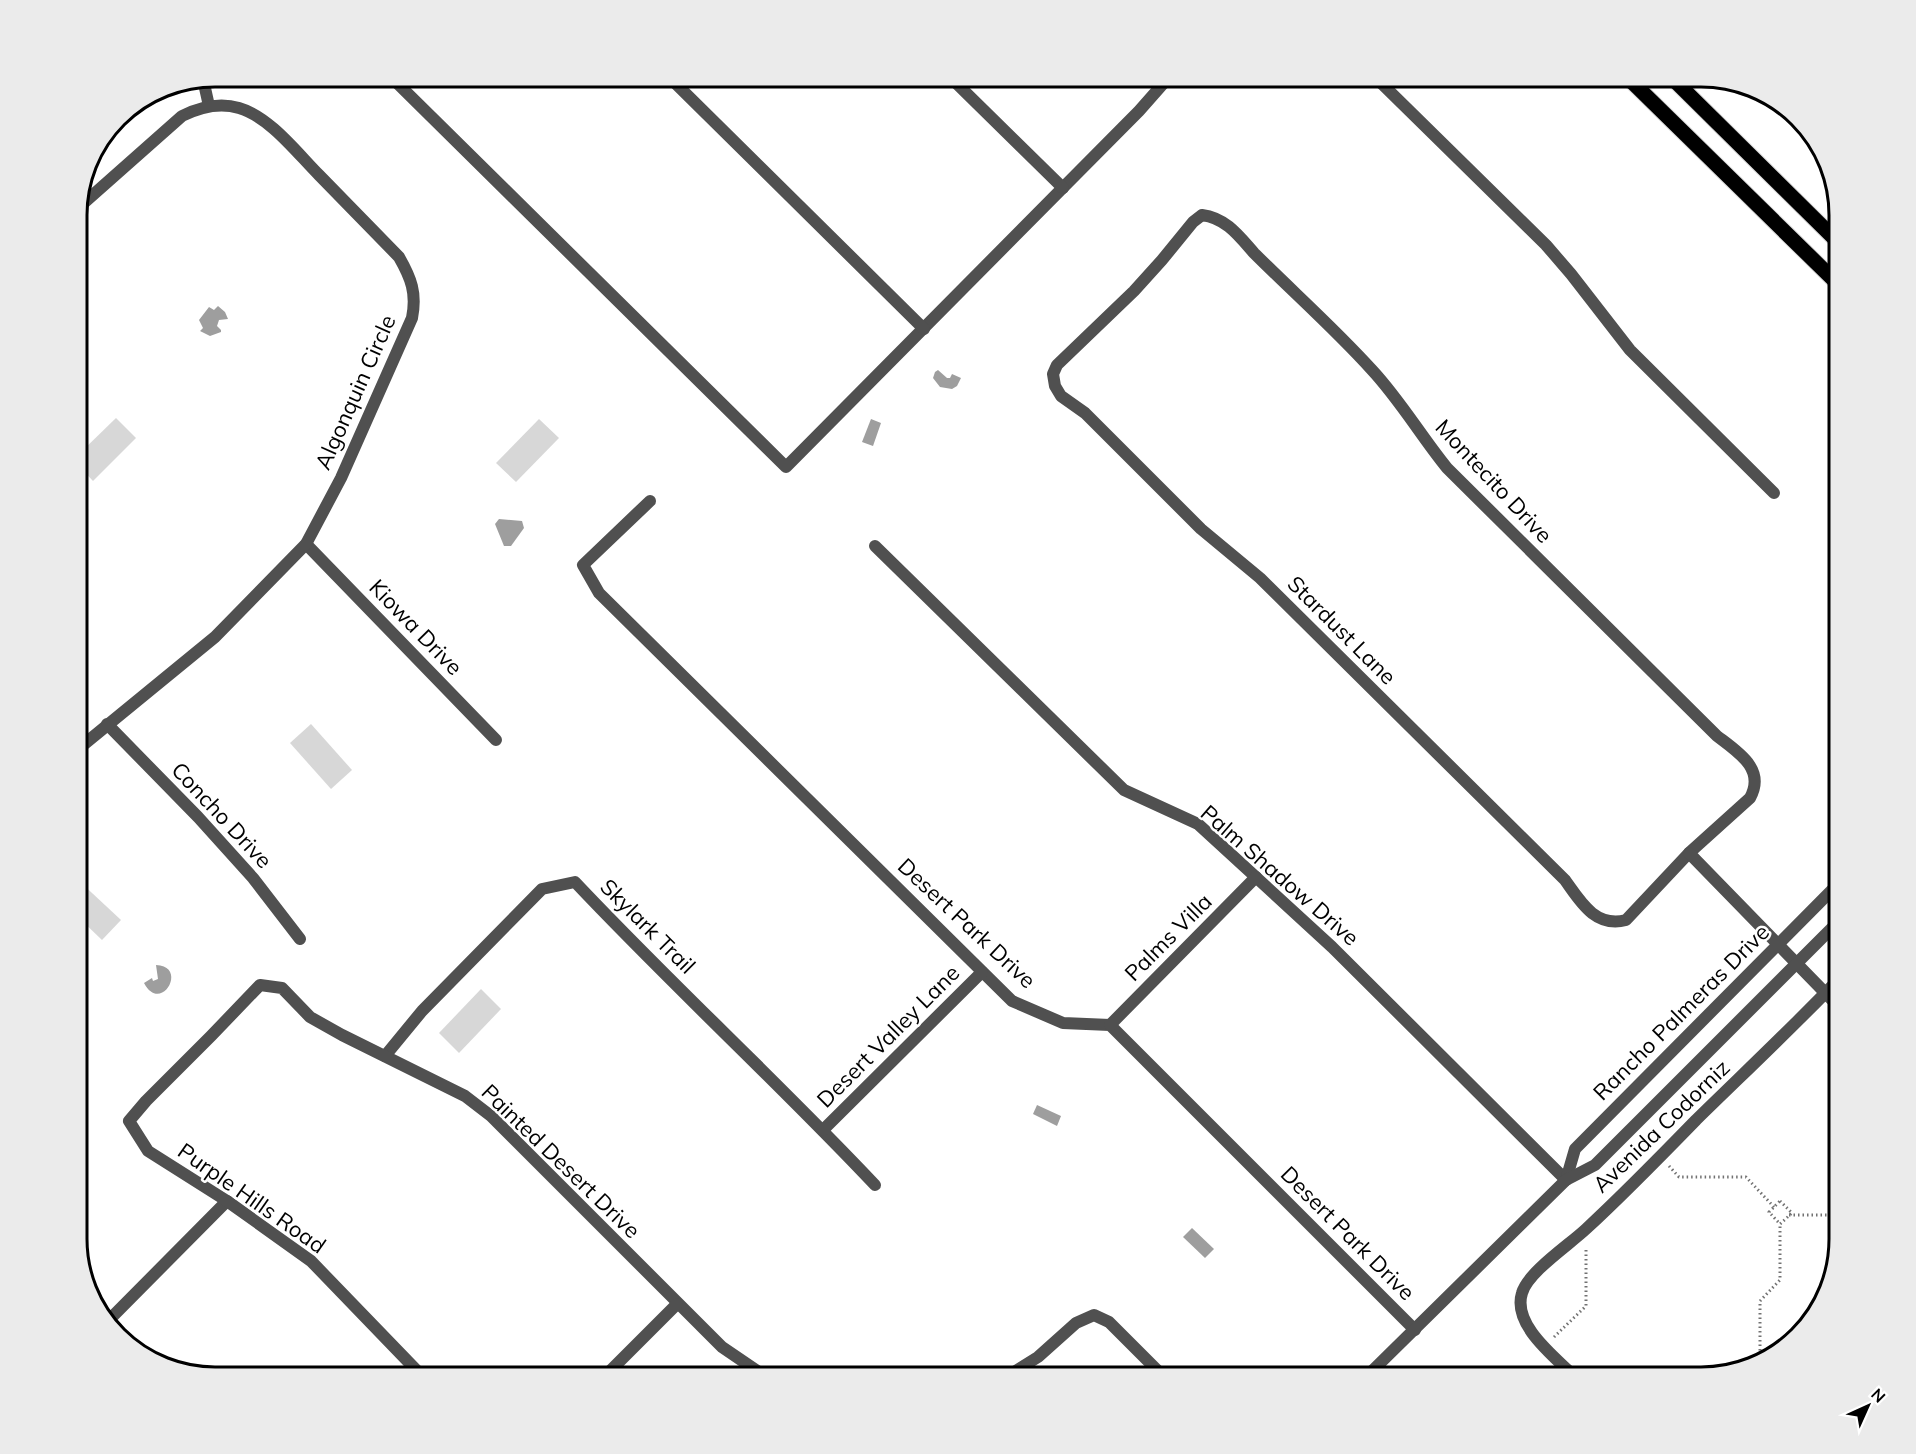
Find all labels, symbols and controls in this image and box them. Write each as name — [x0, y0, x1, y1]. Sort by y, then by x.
street label: Algonquin Circle — [308, 310, 402, 474]
street label: Montecito Drive — [1430, 413, 1558, 549]
street label: Stardust Lane — [1282, 570, 1402, 690]
street label: Kiowa Drive — [363, 573, 469, 681]
street label: Concho Drive — [166, 756, 278, 874]
street label: Palm Shadow Drive — [1195, 799, 1365, 951]
street label: Desert Park Drive — [892, 852, 1042, 994]
street label: Skylark Trail — [595, 873, 701, 979]
street label: Palms Villa — [1118, 887, 1218, 987]
street label: Rancho Palmeras Drive — [1587, 918, 1775, 1106]
street label: Desert Valley Lane — [811, 959, 965, 1113]
street label: Avenida Codorniz — [1587, 1054, 1735, 1198]
street label: Painted Desert Drive — [476, 1078, 646, 1244]
street label: Purple Hills Road — [173, 1137, 331, 1259]
street label: Desert Park Drive — [1275, 1160, 1421, 1306]
north arrow — [1838, 1376, 1898, 1436]
text: N — [1867, 1384, 1890, 1407]

